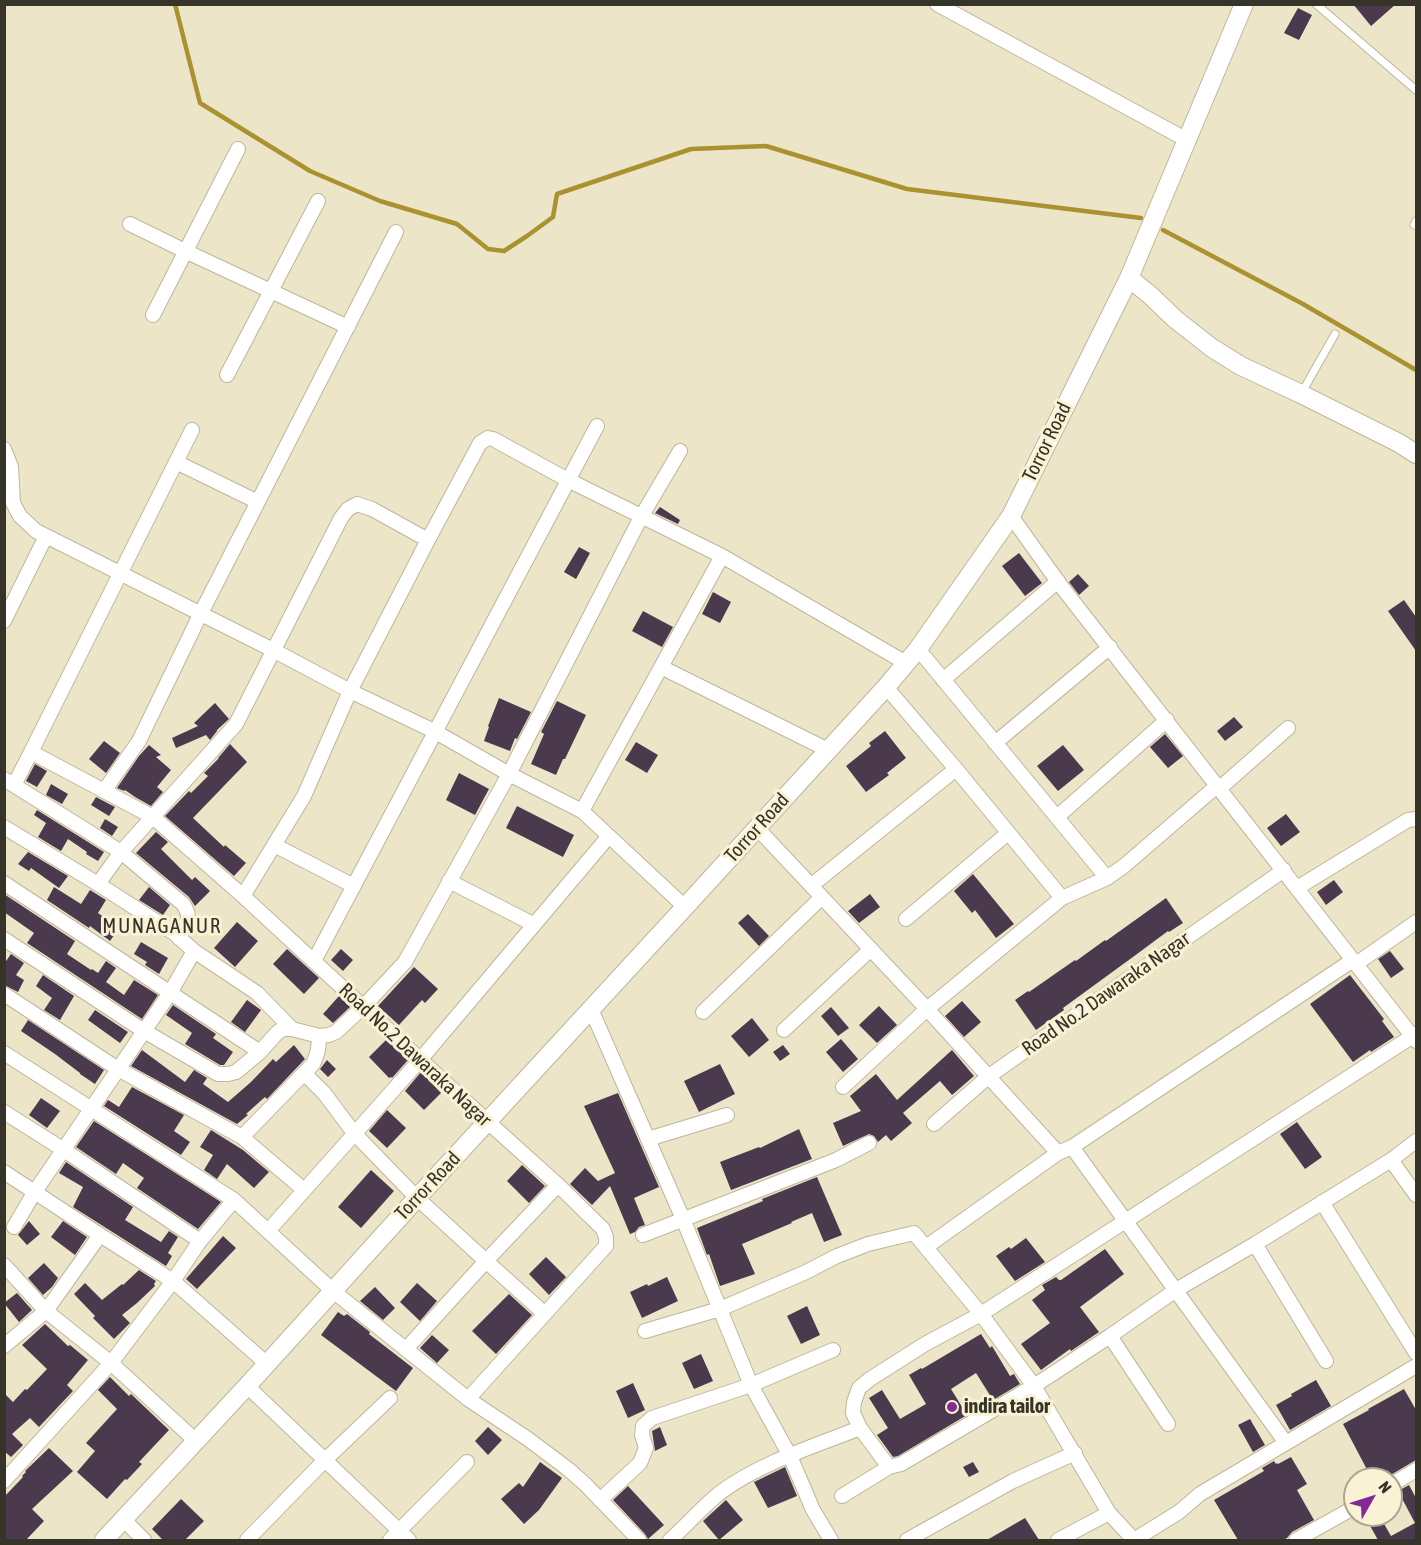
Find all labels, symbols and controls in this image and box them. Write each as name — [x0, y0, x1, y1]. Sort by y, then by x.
street label: Torror Road — [1018, 399, 1076, 485]
street label: Torror Road — [720, 788, 794, 868]
district label: MUNAGANUR — [102, 913, 222, 939]
street label: Road No.2 Dawaraka Nagar — [1017, 927, 1195, 1061]
street label: Road No.2 Dawaraka Nagar — [334, 978, 496, 1132]
street label: Torror Road — [390, 1147, 466, 1225]
place label: indira tailor — [964, 1395, 1050, 1419]
marker: indira tailor — [945, 1400, 959, 1414]
north arrow — [1343, 1467, 1403, 1527]
text: N — [1375, 1478, 1395, 1496]

